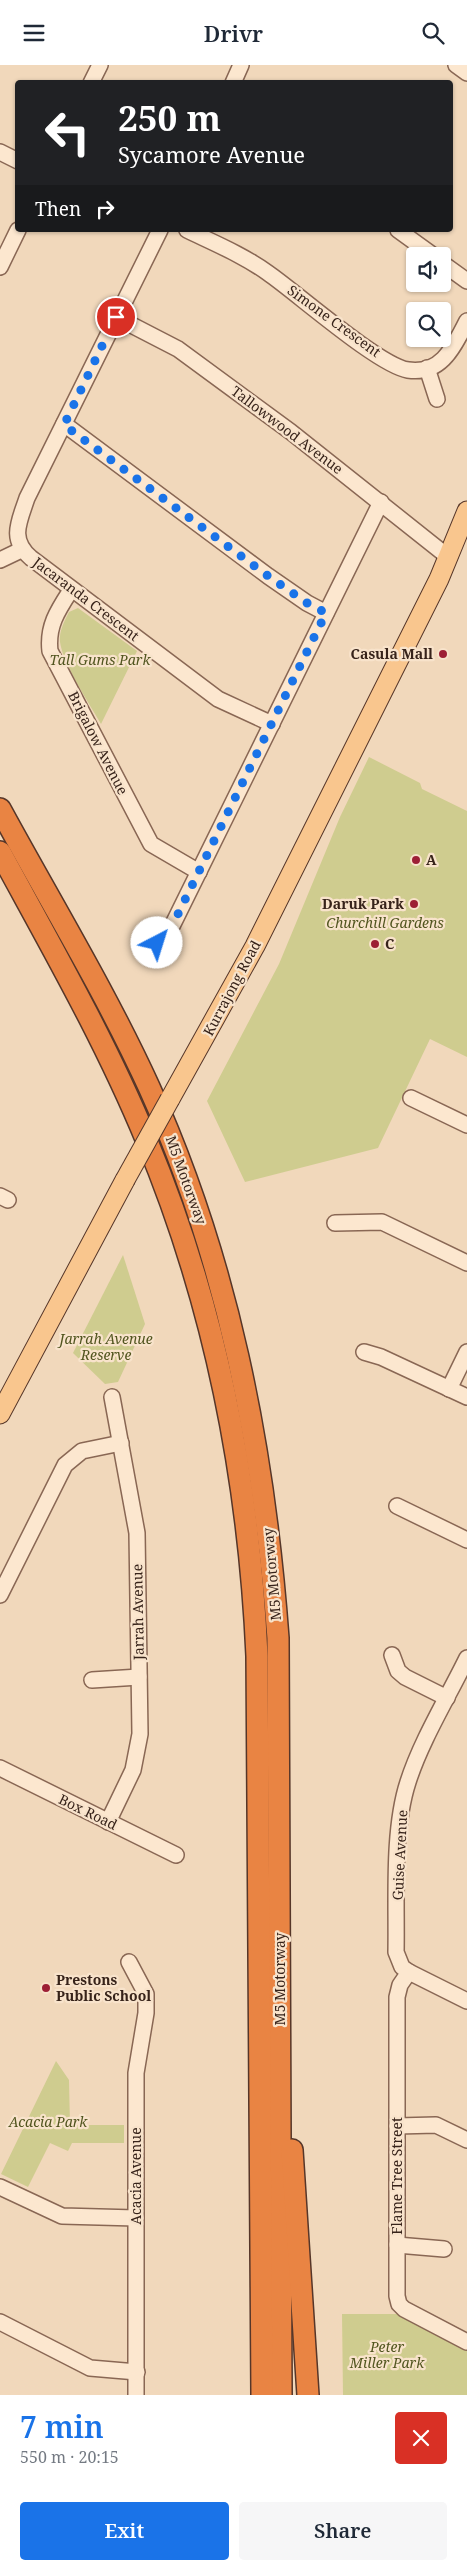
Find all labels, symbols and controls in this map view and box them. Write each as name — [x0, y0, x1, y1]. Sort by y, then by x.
text: Drivr — [204, 18, 263, 48]
icon: menu — [20, 19, 48, 47]
icon: search — [419, 19, 447, 47]
text: 250 m — [118, 94, 221, 141]
icon: left — [35, 100, 100, 165]
text: Sycamore Avenue — [118, 139, 305, 169]
icon: right — [91, 195, 119, 223]
text: Then — [35, 196, 81, 222]
map controls — [406, 247, 451, 347]
button: sound — [406, 247, 451, 292]
street label: Simone Crescent — [284, 280, 385, 361]
pin — [95, 296, 137, 338]
button: search — [406, 302, 451, 347]
icon: arrive — [102, 303, 130, 331]
street label: Tallowwood Avenue — [228, 381, 347, 478]
street label: Jacaranda Crescent — [29, 552, 143, 645]
place label: Casula Mall — [351, 644, 433, 663]
marker: Casula Mall — [437, 648, 449, 660]
park label: Tall Gums Park — [50, 650, 151, 669]
street label: Brigalow Avenue — [64, 688, 133, 798]
place label: A — [426, 850, 437, 869]
marker: A — [410, 854, 422, 866]
place label: Daruk Park — [322, 894, 404, 913]
marker: Daruk Park — [408, 898, 420, 910]
park label: Churchill Gardens — [326, 913, 444, 932]
position arrow — [130, 916, 182, 968]
place label: C — [385, 934, 394, 953]
street label: Kurrajong Road — [198, 936, 265, 1039]
marker: C — [369, 938, 381, 950]
street label: M5 Motorway — [162, 1133, 211, 1227]
park label: Jarrah Avenue Reserve — [56, 1329, 153, 1364]
street label: M5 Motorway — [258, 1527, 285, 1621]
street label: Jarrah Avenue — [127, 1564, 148, 1661]
street label: Box Road — [56, 1789, 121, 1834]
street label: Guise Avenue — [388, 1809, 411, 1901]
street label: M5 Motorway — [270, 1932, 289, 2026]
place label: Prestons Public School — [56, 1970, 151, 2005]
marker: Prestons Public School — [40, 1982, 52, 1994]
park label: Acacia Park — [8, 2112, 88, 2131]
street label: Flame Tree Street — [387, 2117, 406, 2235]
street label: Acacia Avenue — [126, 2127, 145, 2225]
park label: Peter Miller Park — [349, 2337, 425, 2372]
text: 7 min — [20, 2406, 104, 2447]
button: close — [395, 2412, 447, 2464]
text: 550 m · 20:15 — [20, 2446, 119, 2468]
button: Exit — [20, 2502, 229, 2560]
button: Share — [239, 2502, 447, 2560]

